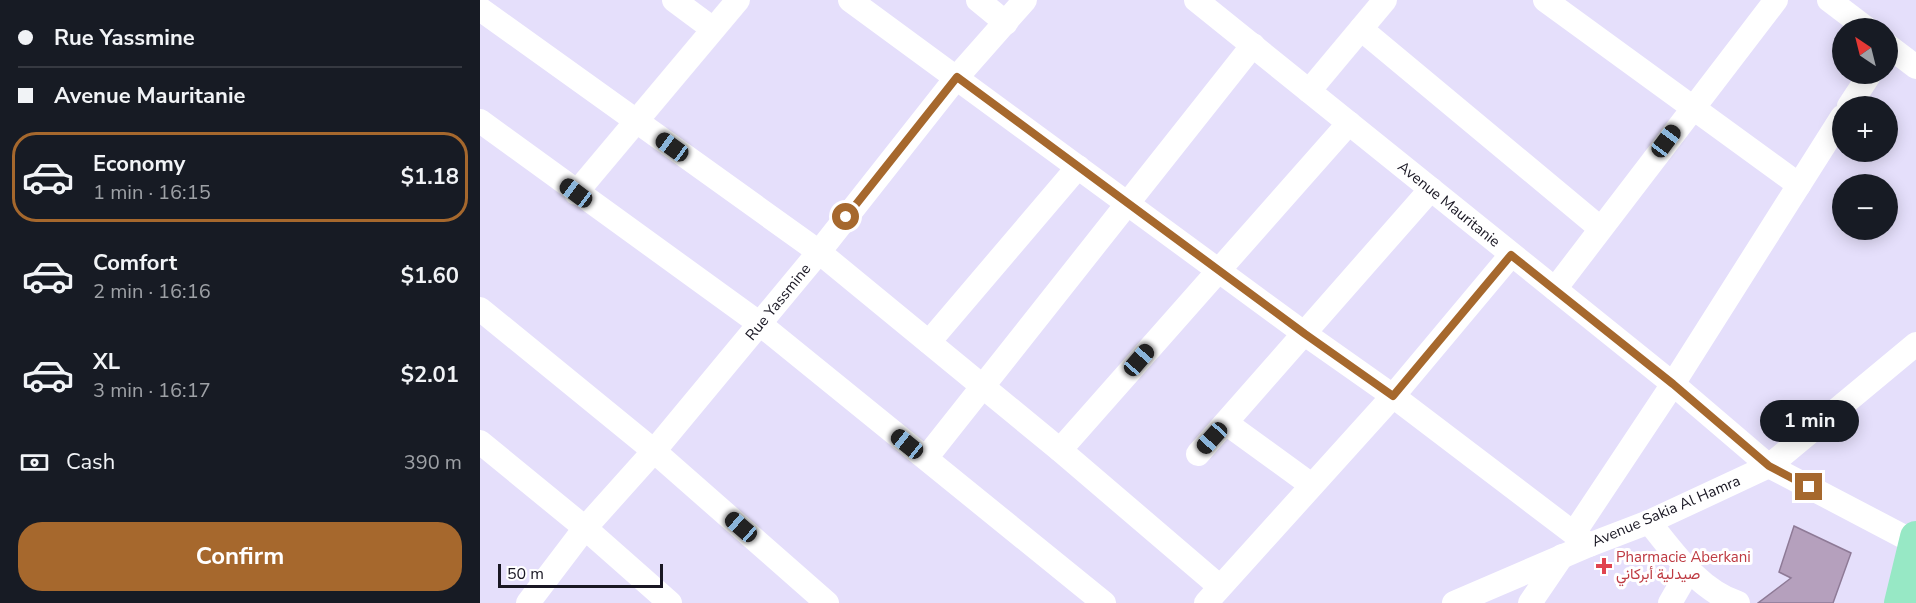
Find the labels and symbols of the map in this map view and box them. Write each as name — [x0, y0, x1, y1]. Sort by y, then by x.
north arrow — [1832, 18, 1898, 84]
car — [1648, 121, 1684, 161]
car — [652, 129, 692, 165]
street label: Avenue Mauritanie — [1394, 157, 1504, 251]
car — [556, 175, 596, 211]
route start — [832, 203, 859, 230]
street label: Rue Yassmine — [741, 259, 815, 345]
car — [1120, 341, 1158, 379]
callout: 1 min — [1760, 400, 1858, 442]
car — [1193, 419, 1231, 457]
car — [887, 426, 927, 462]
street label: Avenue Sakia Al Hamra — [1589, 471, 1743, 551]
route end — [1795, 473, 1822, 500]
car — [722, 508, 760, 546]
place label: Pharmacie Aberkani صيدلية أبركاني — [1616, 547, 1751, 587]
marker: Pharmacie Aberkani صيدلية أبركاني — [1597, 559, 1611, 573]
scale bar — [498, 561, 663, 588]

